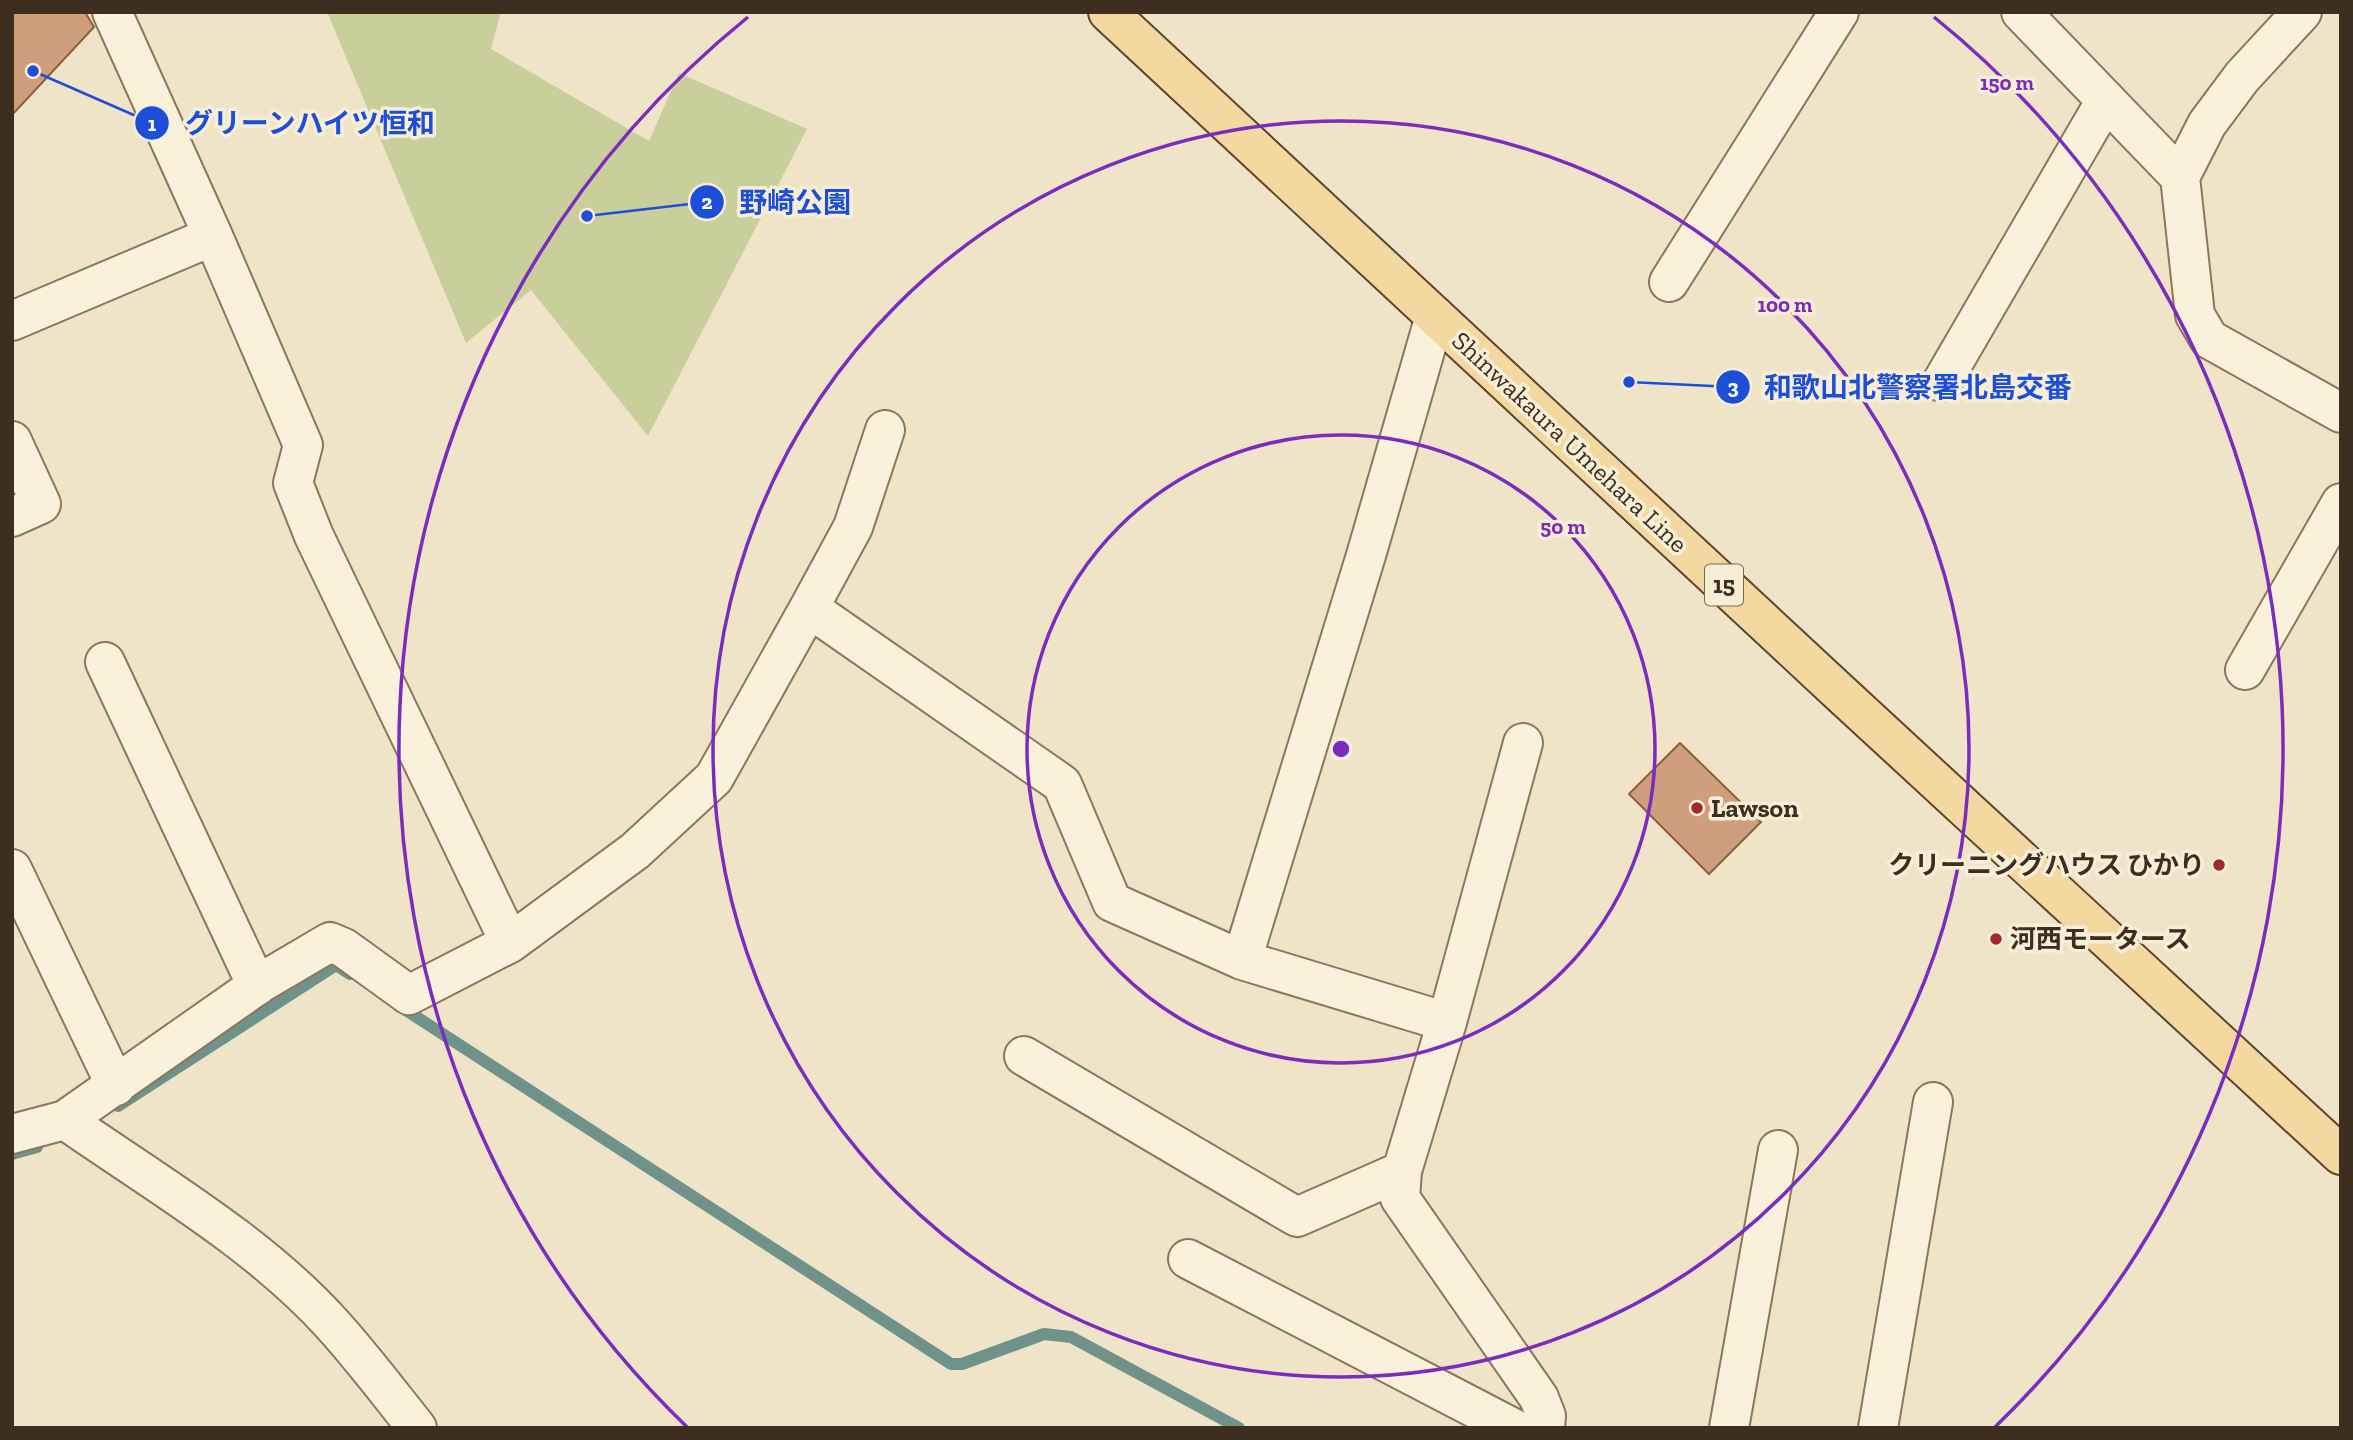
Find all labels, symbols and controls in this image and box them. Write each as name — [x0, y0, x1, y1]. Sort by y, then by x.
text: 150 m — [1980, 70, 2035, 95]
callout: グリーンハイツ恒和 — [135, 99, 450, 148]
text: グリーンハイツ恒和 — [185, 107, 435, 140]
text: 1 — [148, 111, 157, 136]
callout: 野崎公園 — [690, 178, 865, 227]
text: 野崎公園 — [739, 186, 851, 219]
text: 2 — [701, 189, 713, 214]
text: 100 m — [1758, 292, 1813, 317]
street label: Shinwakaura Umehara Line — [1446, 324, 1694, 560]
callout: 和歌山北警察署北島交番 — [1715, 363, 2086, 412]
text: 和歌山北警察署北島交番 — [1764, 371, 2072, 404]
text: 3 — [1727, 374, 1739, 399]
text: 50 m — [1540, 514, 1586, 539]
road number: 15 — [1705, 564, 1743, 606]
centre of rings — [1329, 737, 1353, 761]
place label: Lawson — [1711, 792, 1799, 824]
marker: Lawson — [1689, 800, 1705, 816]
place label: クリーニングハウス ひかり — [1888, 849, 2205, 881]
marker: クリーニングハウス ひかり — [2211, 857, 2227, 873]
place label: 河西モータース — [2010, 923, 2191, 955]
marker: 河西モータース — [1988, 931, 2004, 947]

